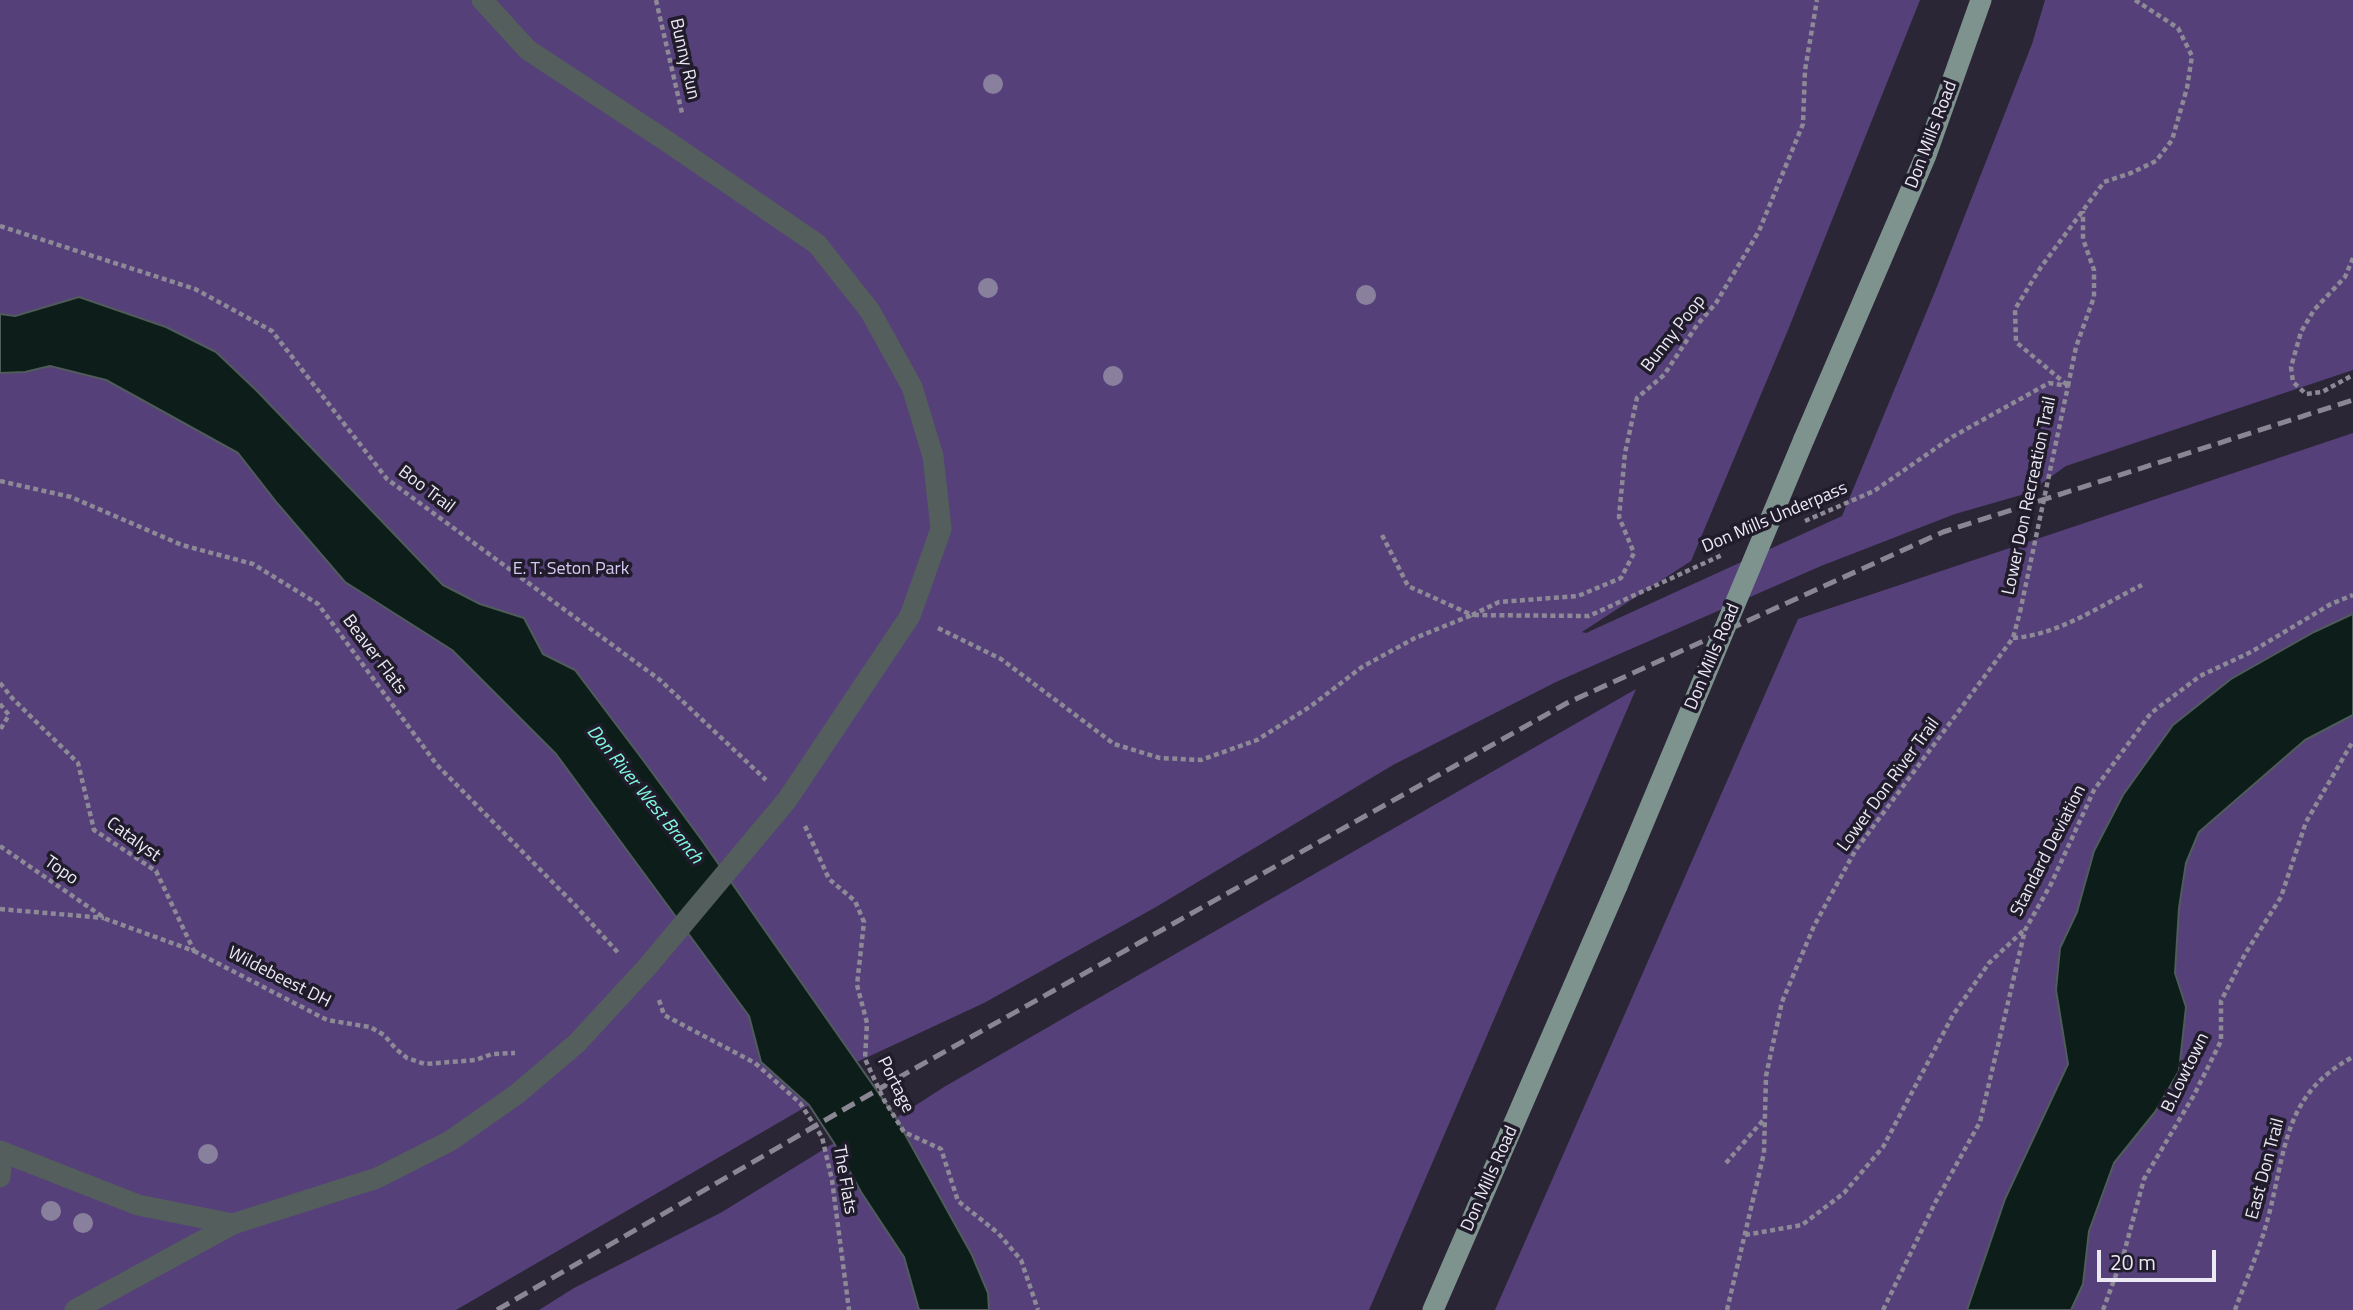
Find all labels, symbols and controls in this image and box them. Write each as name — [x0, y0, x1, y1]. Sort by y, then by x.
street label: Bunny Run — [664, 16, 704, 102]
street label: Don Mills Road — [1902, 78, 1962, 192]
street label: Bunny Poop — [1637, 291, 1711, 377]
street label: Lower Don Recreation Trail — [1998, 395, 2062, 597]
street label: Boo Trail — [393, 462, 459, 518]
street label: Don Mills Underpass — [1699, 478, 1851, 558]
park label: E. T. Seton Park — [513, 559, 629, 581]
street label: Don Mills Road — [1681, 601, 1745, 713]
street label: Beaver Flats — [337, 611, 411, 699]
street label: Lower Don River Trail — [1833, 714, 1945, 856]
water label: Don River West Branch — [581, 721, 707, 869]
street label: Standard Deviation — [2007, 782, 2091, 920]
street label: Catalyst — [102, 813, 164, 867]
street label: Topo — [40, 852, 82, 890]
street label: Wildebeest DH — [224, 943, 334, 1013]
street label: B.Lowtown — [2157, 1030, 2215, 1116]
street label: Portage — [872, 1053, 918, 1117]
street label: East Don Trail — [2242, 1116, 2290, 1222]
street label: Don Mills Road — [1457, 1123, 1523, 1235]
street label: The Flats — [827, 1144, 861, 1216]
scale bar — [2101, 1236, 2220, 1280]
text: 20 m — [2110, 1246, 2156, 1278]

